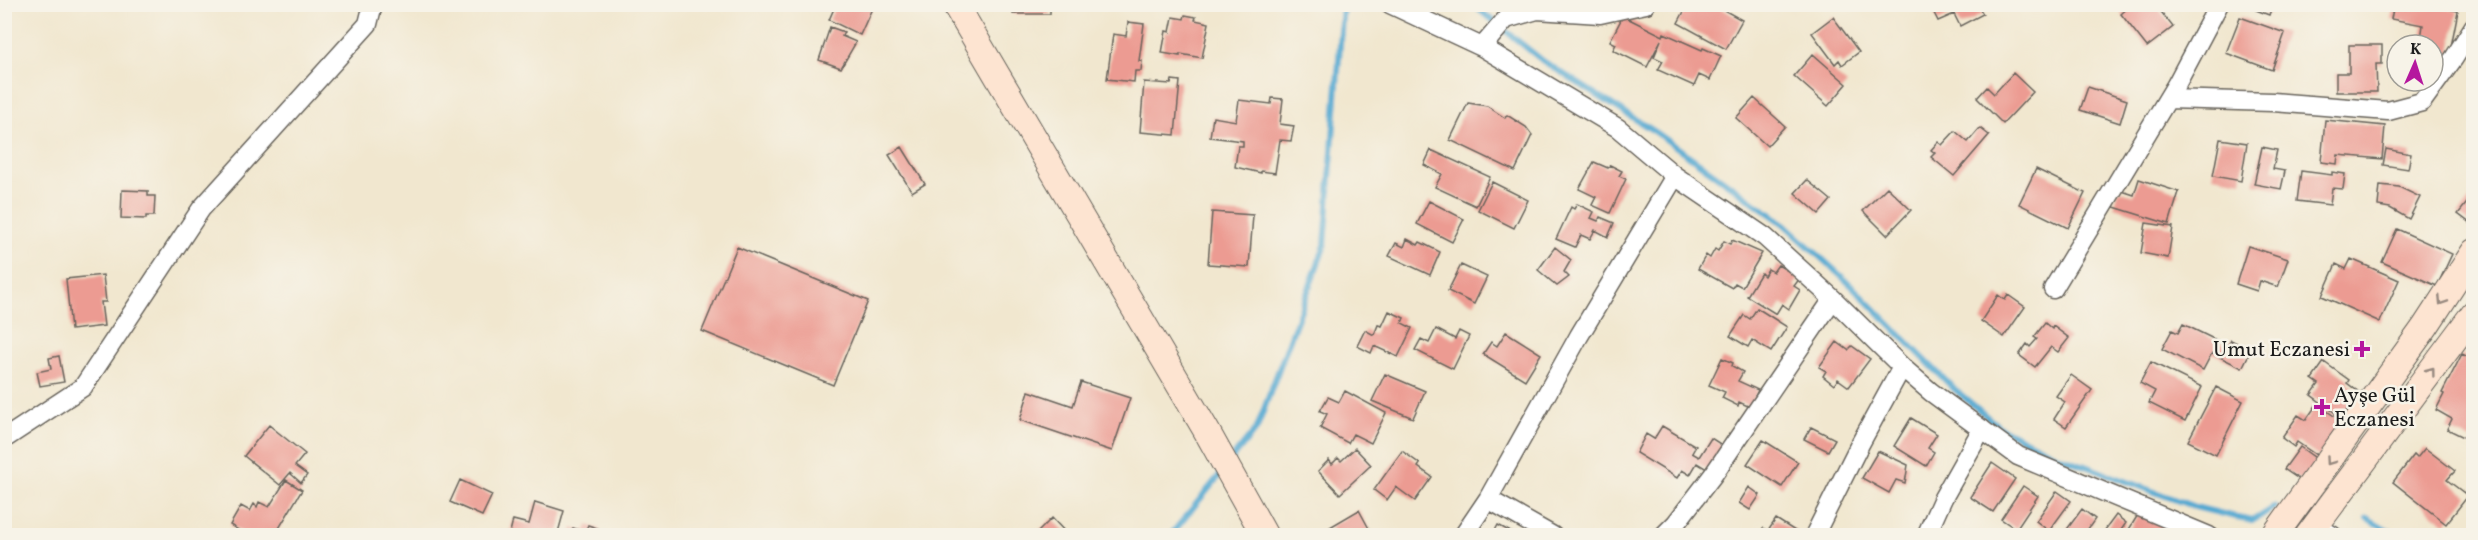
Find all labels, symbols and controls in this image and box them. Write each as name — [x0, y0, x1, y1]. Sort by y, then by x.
north arrow — [2385, 33, 2445, 93]
text: K — [2409, 39, 2422, 61]
one-way arrow — [2438, 295, 2449, 306]
place label: Umut Eczanesi — [2213, 336, 2350, 365]
marker: Umut Eczanesi — [2355, 342, 2369, 356]
one-way arrow — [2423, 366, 2434, 377]
place label: Ayşe Gül Eczanesi — [2334, 382, 2416, 435]
marker: Ayşe Gül Eczanesi — [2315, 400, 2329, 414]
one-way arrow — [2326, 455, 2337, 466]

